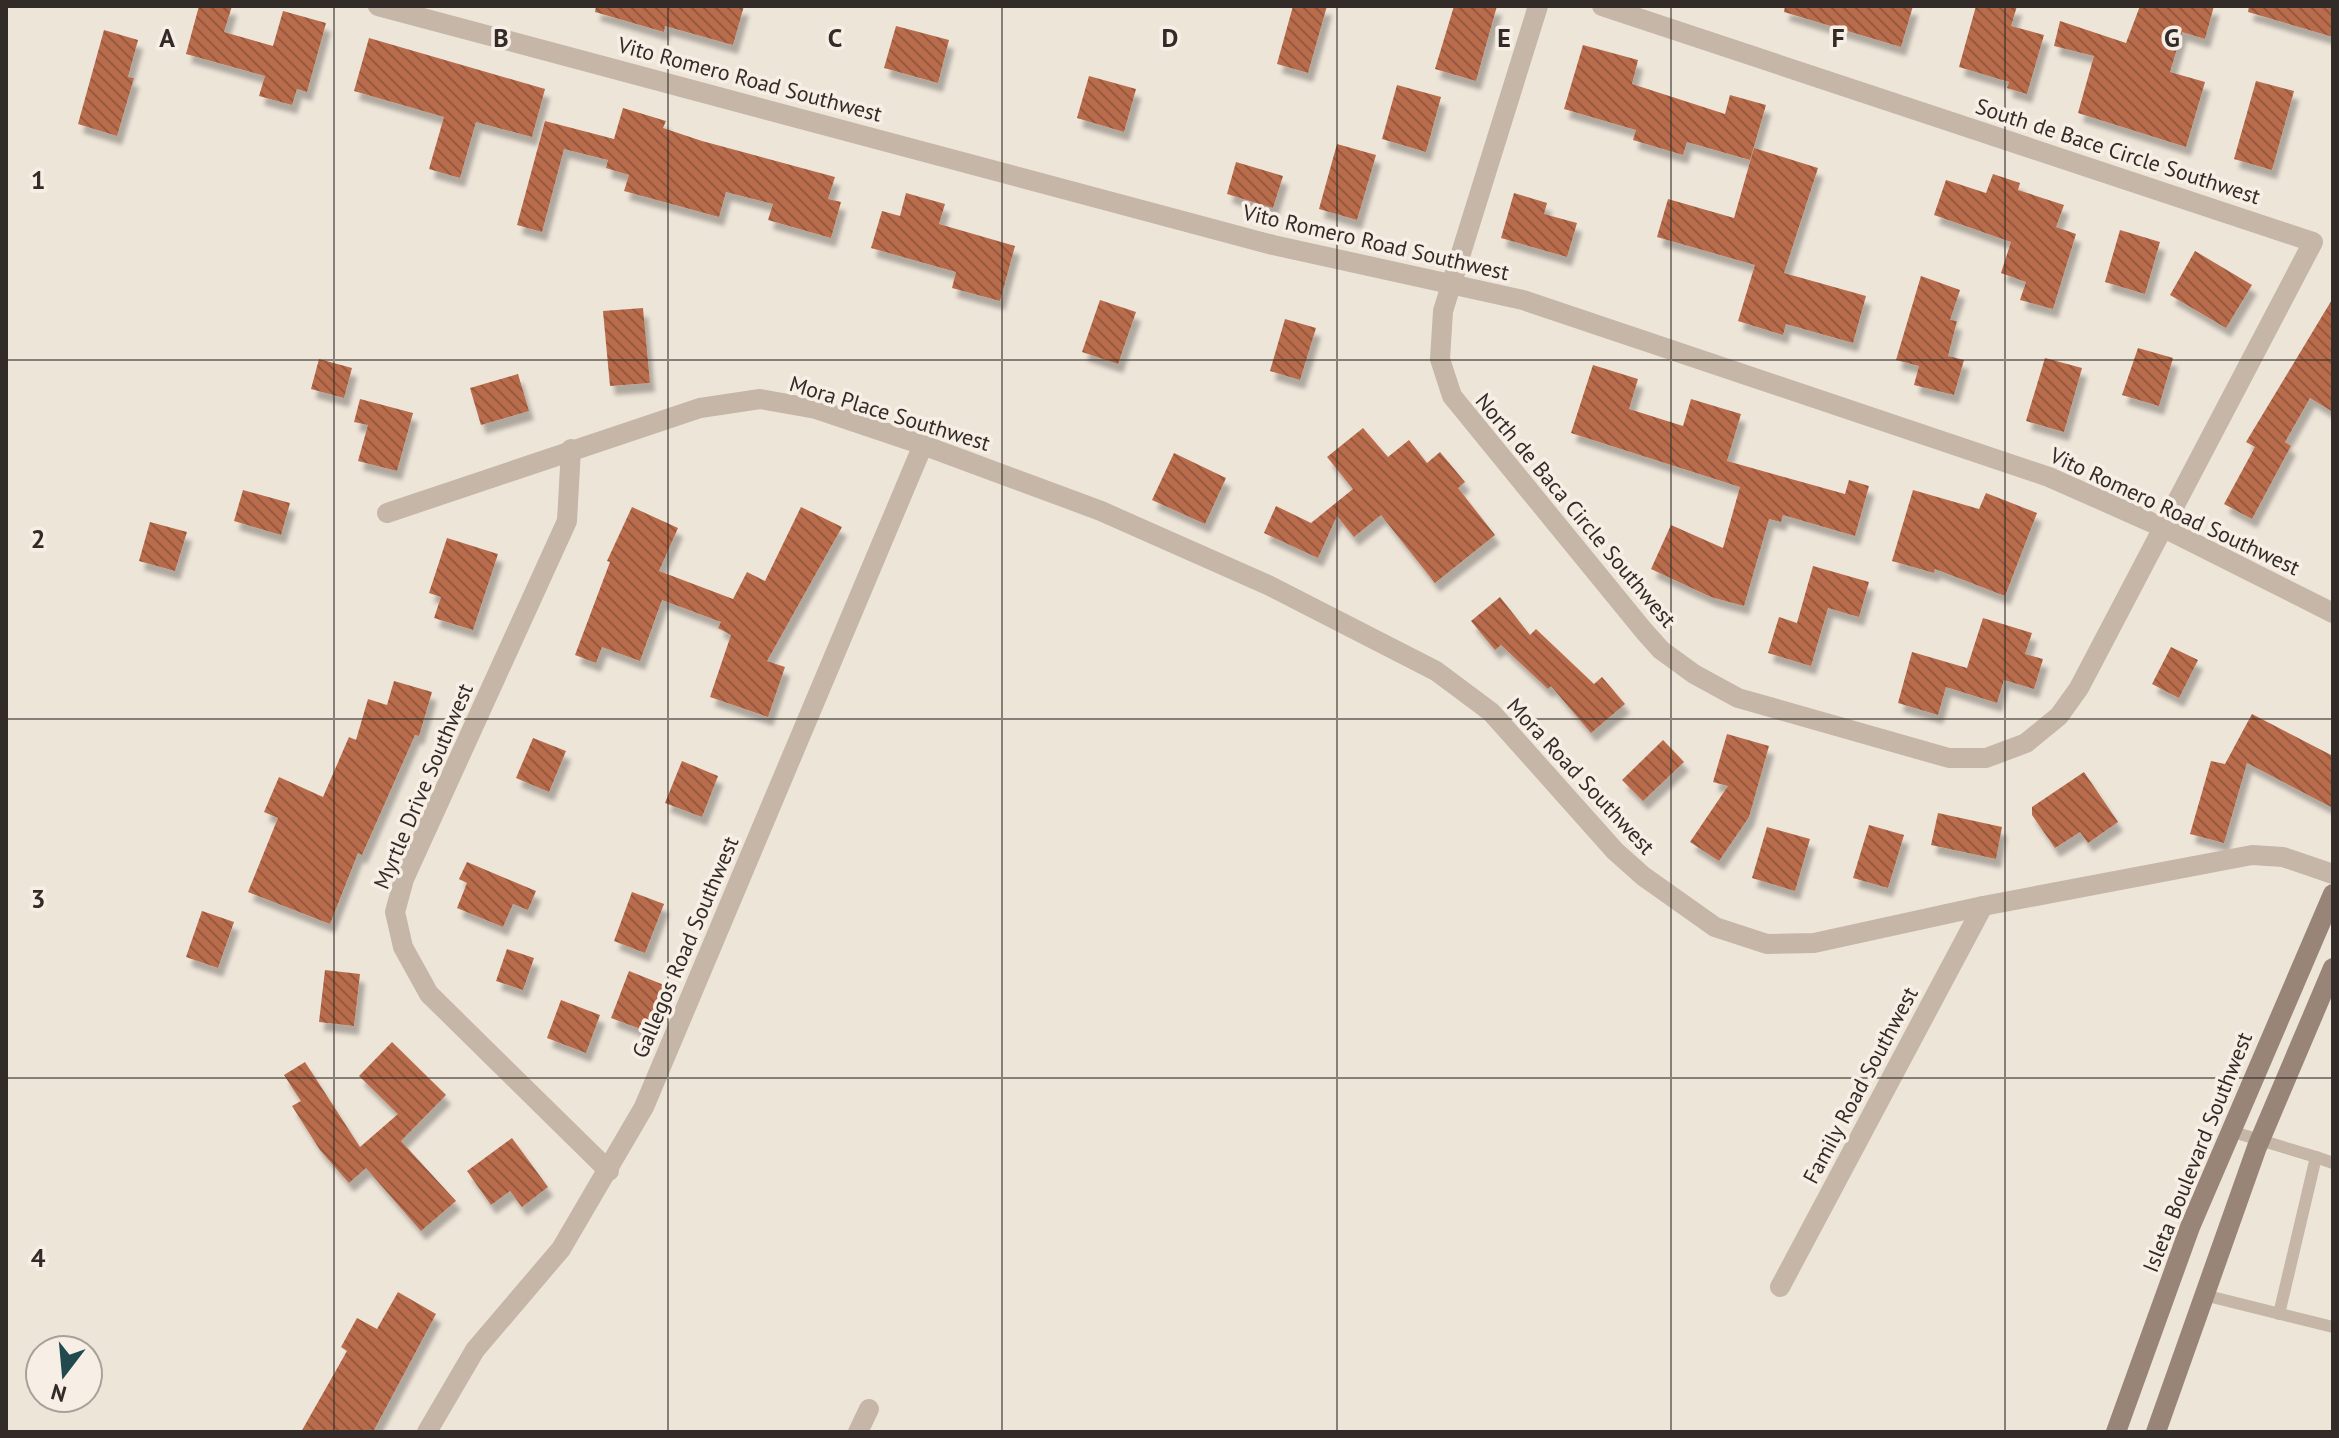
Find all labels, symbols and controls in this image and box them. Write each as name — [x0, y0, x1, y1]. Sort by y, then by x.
text: A — [159, 21, 175, 54]
text: B — [493, 21, 509, 54]
text: C — [828, 21, 842, 54]
text: D — [1162, 21, 1178, 54]
text: E — [1497, 21, 1511, 54]
text: F — [1831, 21, 1845, 54]
text: G — [2164, 21, 2180, 54]
street label: Vito Romero Road Southwest — [614, 30, 886, 128]
street label: South de Bace Circle Southwest — [1972, 92, 2264, 210]
text: 1 — [31, 163, 45, 196]
street label: Vito Romero Road Southwest — [1239, 197, 1512, 286]
street label: Mora Place Southwest — [786, 369, 994, 457]
street label: North de Baca Circle Southwest — [1470, 387, 1683, 633]
street label: Vito Romero Road Southwest — [2045, 440, 2305, 581]
text: 2 — [31, 522, 45, 555]
street label: Myrtle Drive Southwest — [367, 679, 479, 893]
street label: Mora Road Southwest — [1501, 692, 1661, 861]
street label: Gallegos Road Southwest — [626, 831, 745, 1062]
text: 3 — [31, 882, 45, 915]
street label: Family Road Southwest — [1796, 981, 1924, 1188]
street label: Isleta Boulevard Southwest — [2136, 1027, 2258, 1276]
text: 4 — [31, 1241, 46, 1274]
north arrow — [24, 1334, 104, 1414]
text: N — [48, 1378, 69, 1409]

